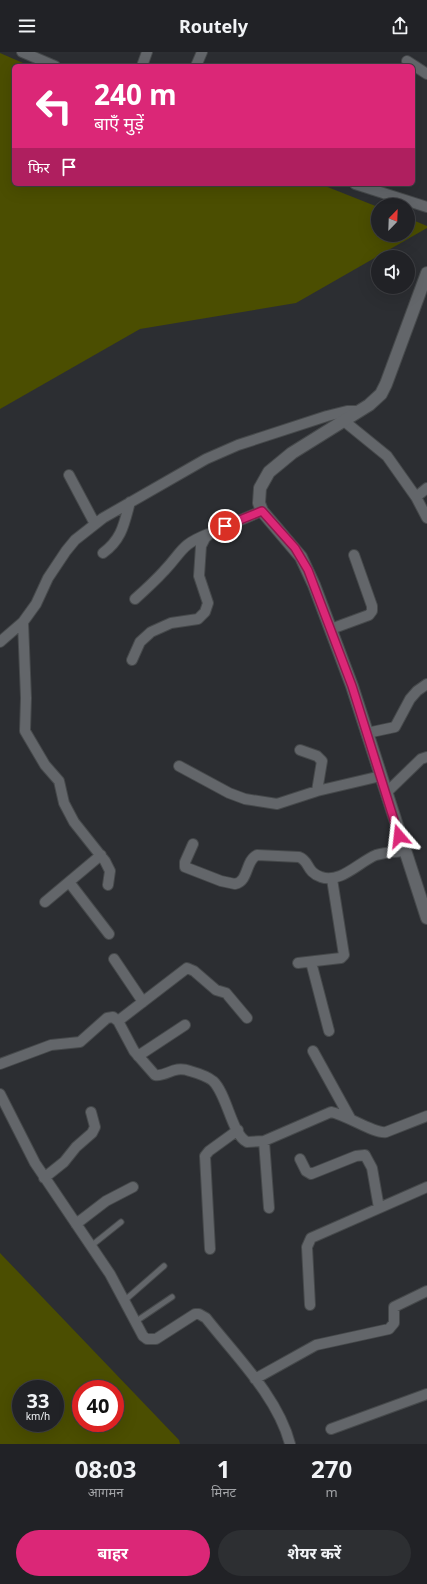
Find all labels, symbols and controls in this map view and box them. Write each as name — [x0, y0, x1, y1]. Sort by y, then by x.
text: Routely — [179, 14, 248, 38]
icon: menu — [16, 15, 38, 37]
icon: share — [389, 15, 411, 37]
text: 240 m — [94, 75, 177, 113]
icon: left — [28, 80, 80, 132]
text: बाएँ मुड़ें — [94, 111, 144, 135]
icon: arrive — [58, 156, 80, 178]
text: फिर — [28, 157, 50, 177]
north arrow — [371, 198, 415, 242]
map controls — [371, 198, 415, 294]
button: sound — [371, 250, 415, 294]
pin — [208, 509, 242, 543]
icon: arrive — [214, 515, 236, 537]
position arrow — [378, 815, 420, 857]
speed limit sign: 40 — [72, 1380, 124, 1432]
text: 33 — [27, 1387, 49, 1414]
text: km/h — [26, 1409, 50, 1423]
text: 08:03 — [75, 1452, 136, 1485]
text: 1 — [217, 1452, 231, 1485]
text: 270 — [311, 1452, 352, 1485]
text: आगमन — [88, 1483, 123, 1501]
text: मिनट — [211, 1483, 236, 1501]
text: m — [325, 1483, 338, 1501]
button: बाहर — [16, 1530, 210, 1576]
button: शेयर करें — [218, 1530, 411, 1576]

